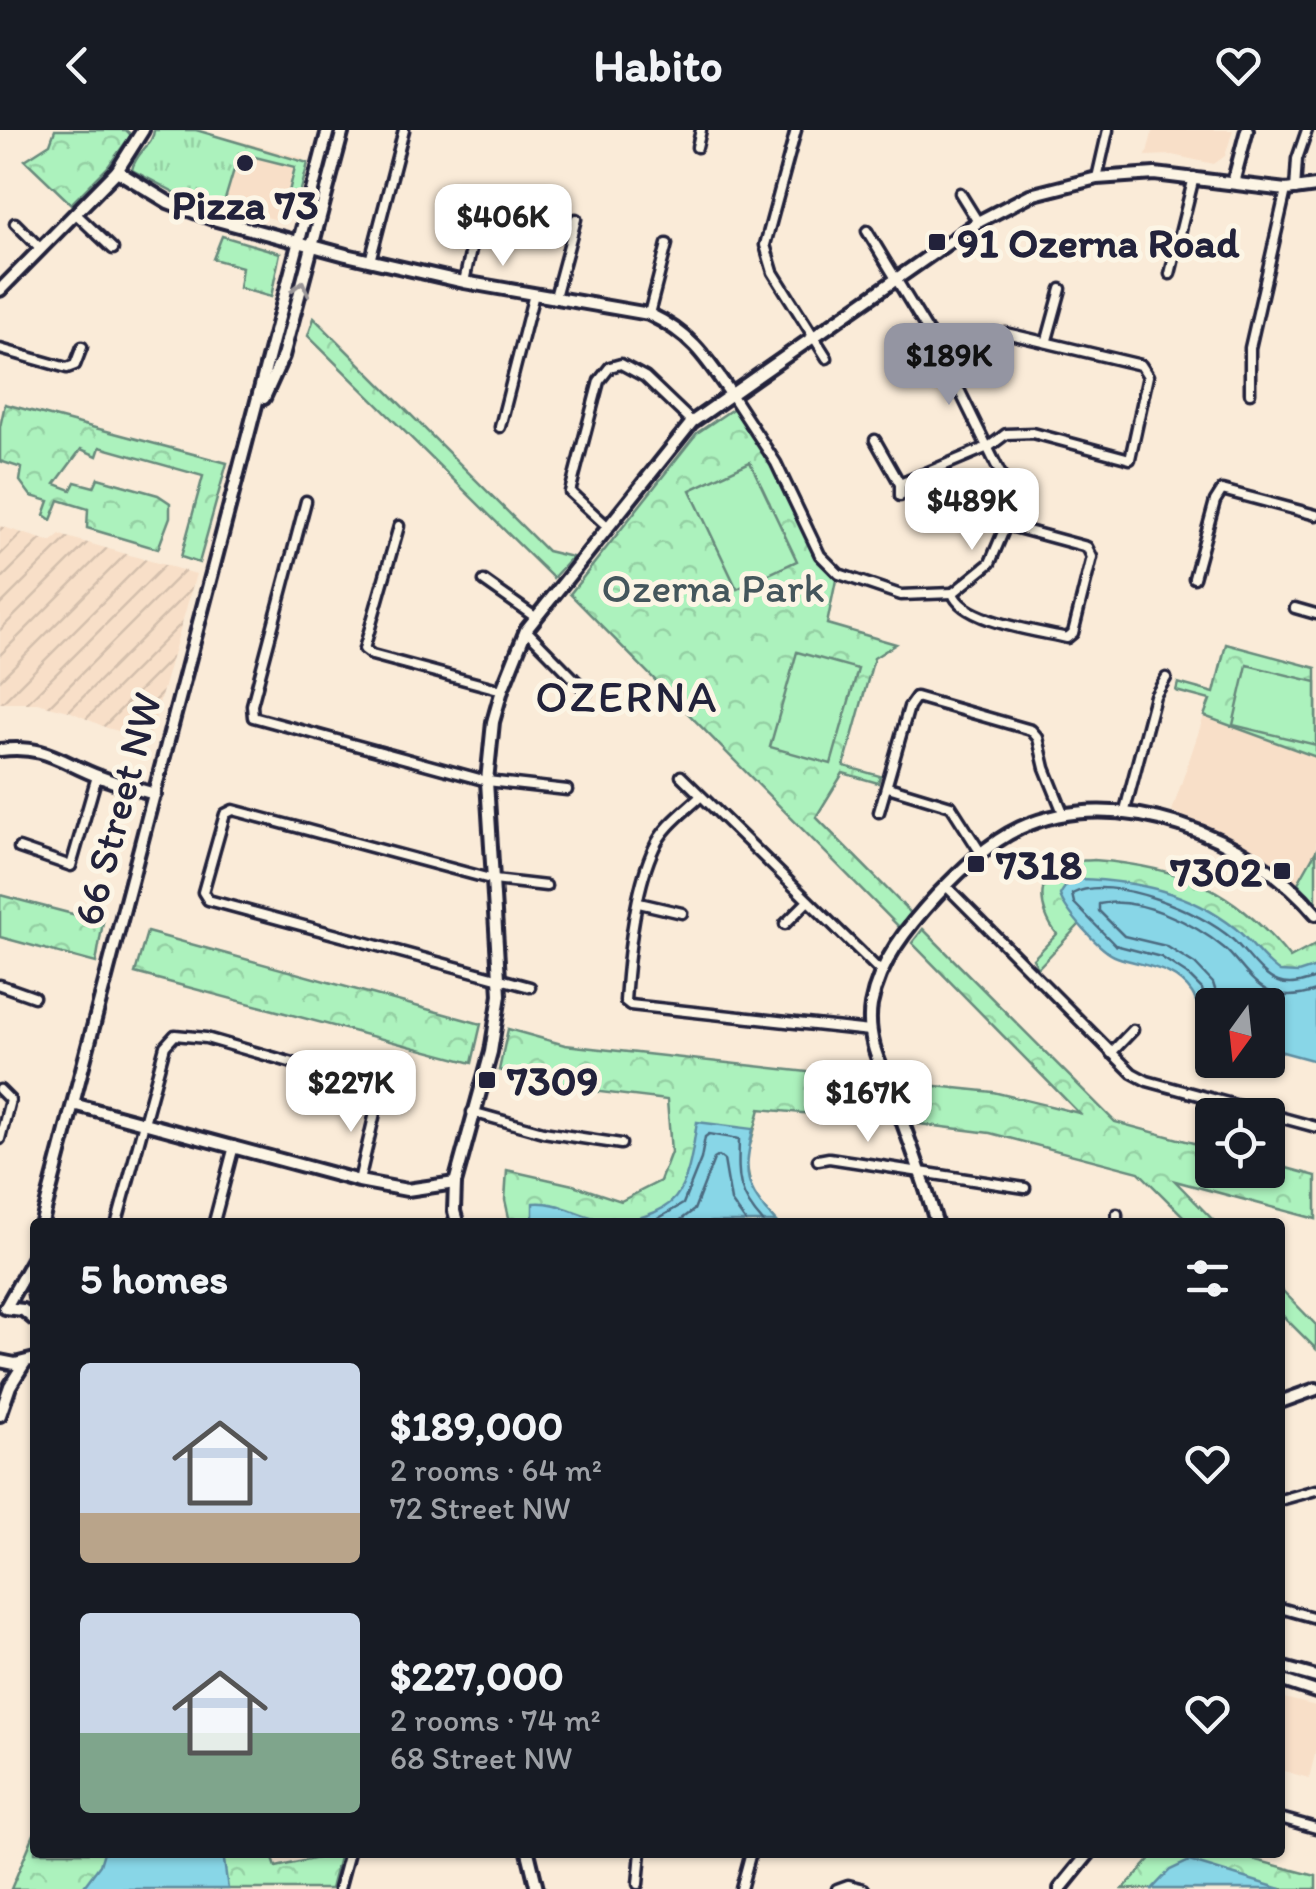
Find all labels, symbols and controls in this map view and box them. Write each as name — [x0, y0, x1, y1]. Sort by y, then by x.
icon: back — [50, 38, 105, 93]
text: Habito — [593, 38, 723, 92]
icon: heart — [1211, 38, 1266, 93]
marker: Pizza 73 — [234, 152, 256, 174]
place label: Pizza 73 — [171, 179, 319, 230]
pin: $406K — [433, 184, 573, 269]
text: $406K — [457, 197, 549, 235]
place label: 91 Ozerna Road — [957, 217, 1240, 268]
marker: 91 Ozerna Road — [926, 231, 948, 253]
one-way arrow — [290, 280, 311, 298]
pin: $189K — [879, 323, 1019, 408]
text: $189K — [906, 336, 992, 374]
pin: $489K — [902, 468, 1042, 553]
text: $489K — [927, 481, 1017, 519]
park label: Ozerna Park — [601, 562, 825, 613]
district label: OZERNA — [535, 669, 719, 723]
street label: 66 Street NW — [61, 687, 173, 931]
place label: 7318 — [995, 839, 1082, 890]
place label: 7302 — [1169, 846, 1262, 897]
marker: 7318 — [965, 853, 987, 875]
marker: 7302 — [1271, 860, 1293, 882]
north arrow — [1195, 988, 1285, 1078]
map controls — [1195, 988, 1285, 1188]
pin: $227K — [281, 1050, 421, 1135]
place label: 7309 — [506, 1055, 599, 1106]
pin: $167K — [798, 1060, 938, 1145]
text: $227K — [308, 1063, 394, 1101]
marker: 7309 — [476, 1069, 498, 1091]
text: $167K — [826, 1073, 910, 1111]
button: locate — [1195, 1098, 1285, 1188]
icon: filters — [1180, 1251, 1235, 1306]
text: 5 homes — [80, 1253, 228, 1304]
text: $189,000 — [390, 1400, 563, 1451]
icon: home — [160, 1403, 280, 1523]
icon: heart — [1180, 1436, 1235, 1491]
text: 2 rooms · 64 m² — [390, 1451, 602, 1489]
text: 72 Street NW — [390, 1489, 571, 1527]
text: $227,000 — [390, 1650, 564, 1701]
icon: home — [160, 1653, 280, 1773]
icon: heart — [1180, 1686, 1235, 1741]
text: 2 rooms · 74 m² — [390, 1701, 601, 1739]
text: 68 Street NW — [390, 1739, 572, 1777]

